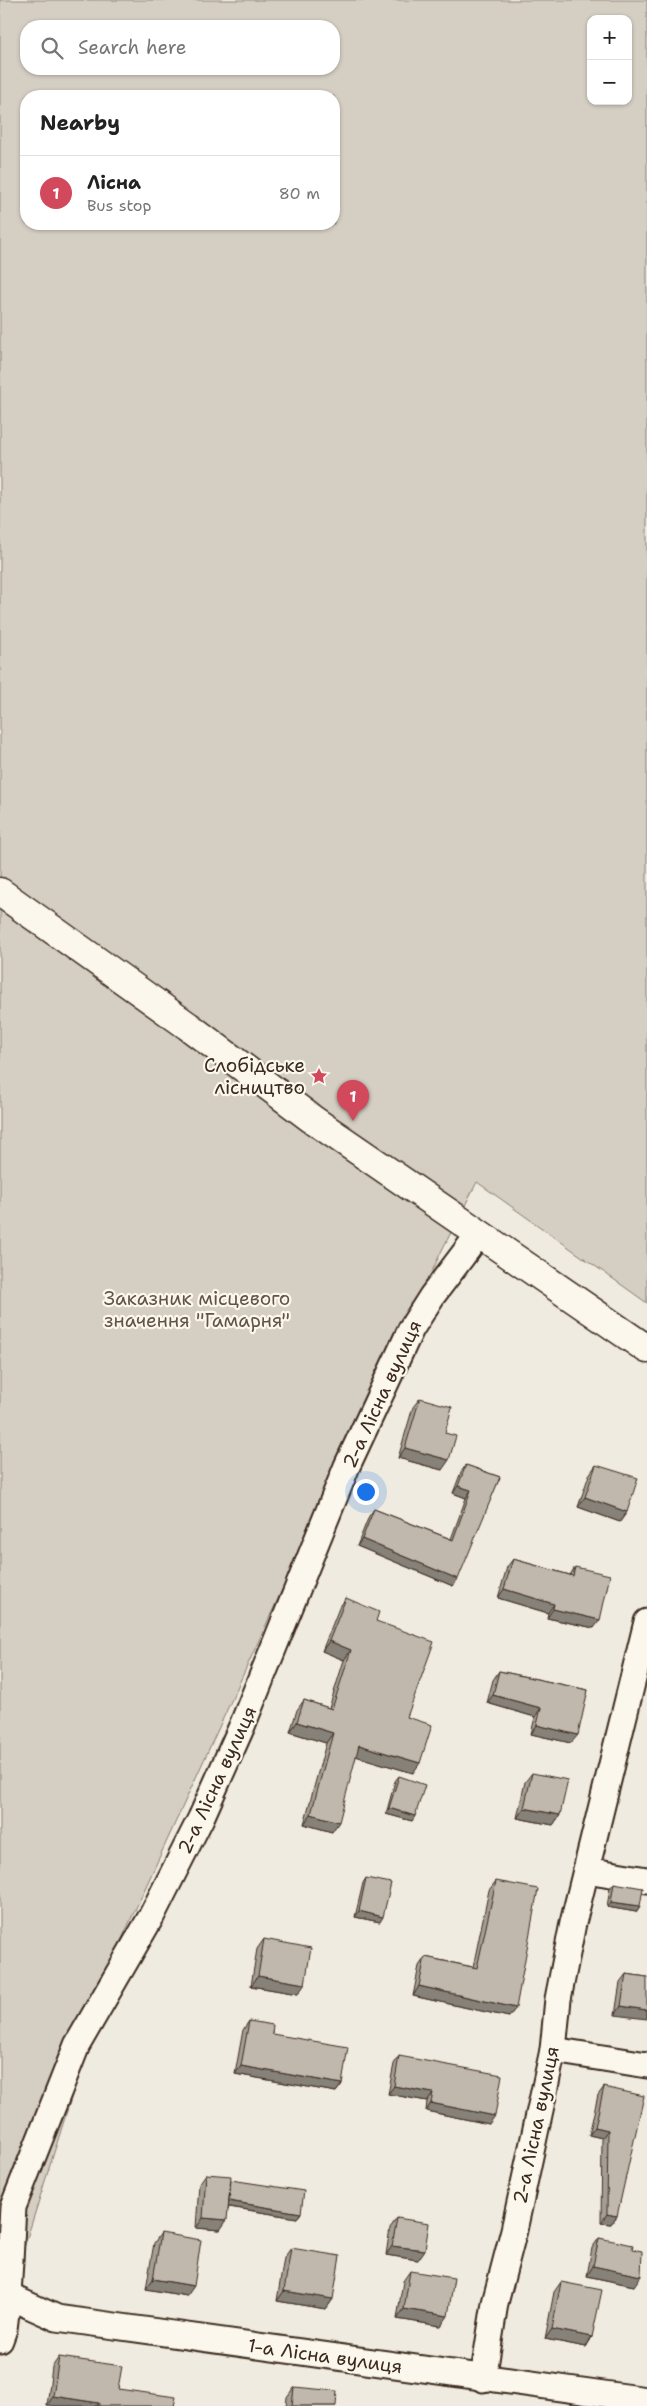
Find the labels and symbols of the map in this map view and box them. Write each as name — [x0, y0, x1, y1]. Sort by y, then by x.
place label: Слобідське лісництво — [204, 1053, 305, 1100]
place icon: Слобідське лісництво — [309, 1066, 329, 1086]
pin: 1 — [337, 1080, 369, 1121]
park label: Заказник місцевого значення "Гамарня" — [104, 1286, 290, 1333]
street label: 2-а Лісна вулиця — [337, 1316, 427, 1472]
your location — [353, 1479, 379, 1505]
street label: 2-а Лісна вулиця — [172, 1702, 262, 1858]
street label: 2-а Лісна вулиця — [507, 2044, 565, 2206]
street label: 1-а Лісна вулиця — [246, 2333, 404, 2379]

